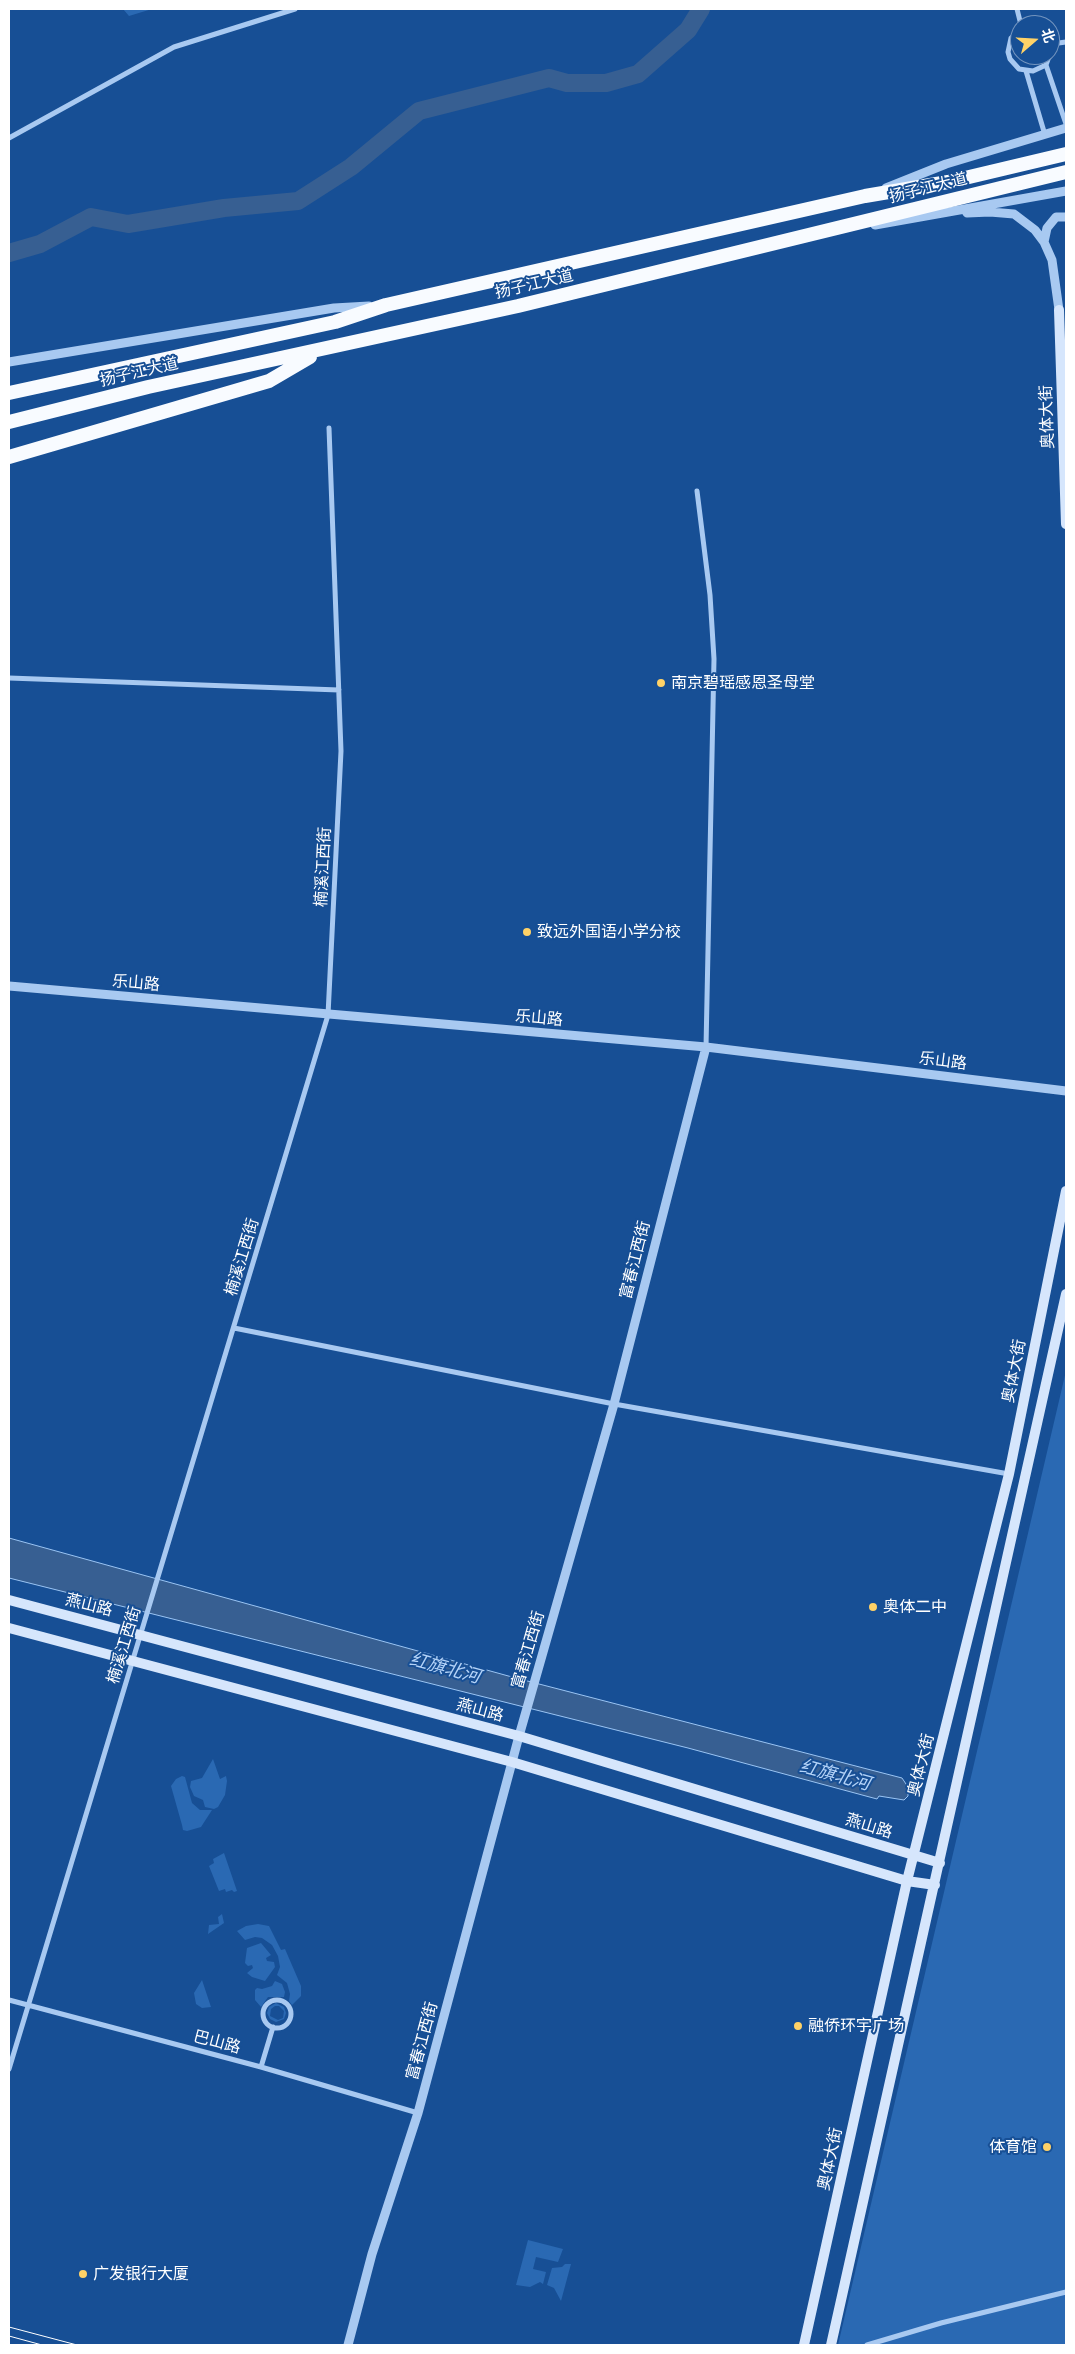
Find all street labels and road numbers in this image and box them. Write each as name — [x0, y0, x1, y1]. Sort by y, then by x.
street label: 扬子江大道 — [887, 169, 969, 207]
street label: 扬子江大道 — [493, 266, 575, 302]
street label: 扬子江大道 — [98, 354, 180, 390]
street label: 奥体大街 — [1036, 385, 1058, 449]
street label: 楠溪江西街 — [311, 827, 335, 907]
street label: 乐山路 — [111, 971, 161, 995]
street label: 乐山路 — [514, 1006, 564, 1030]
street label: 乐山路 — [918, 1049, 968, 1073]
street label: 楠溪江西街 — [221, 1216, 263, 1298]
street label: 富春江西街 — [616, 1219, 654, 1301]
street label: 奥体大街 — [998, 1338, 1030, 1404]
street label: 燕山路 — [63, 1590, 115, 1620]
street label: 楠溪江西街 — [103, 1604, 145, 1686]
street label: 富春江西街 — [508, 1609, 548, 1691]
street label: 燕山路 — [454, 1695, 506, 1725]
street label: 奥体大街 — [904, 1732, 938, 1798]
street label: 燕山路 — [843, 1810, 895, 1842]
street label: 富春江西街 — [402, 2000, 442, 2082]
street label: 巴山路 — [191, 2027, 243, 2057]
street label: 奥体大街 — [814, 2126, 846, 2192]

